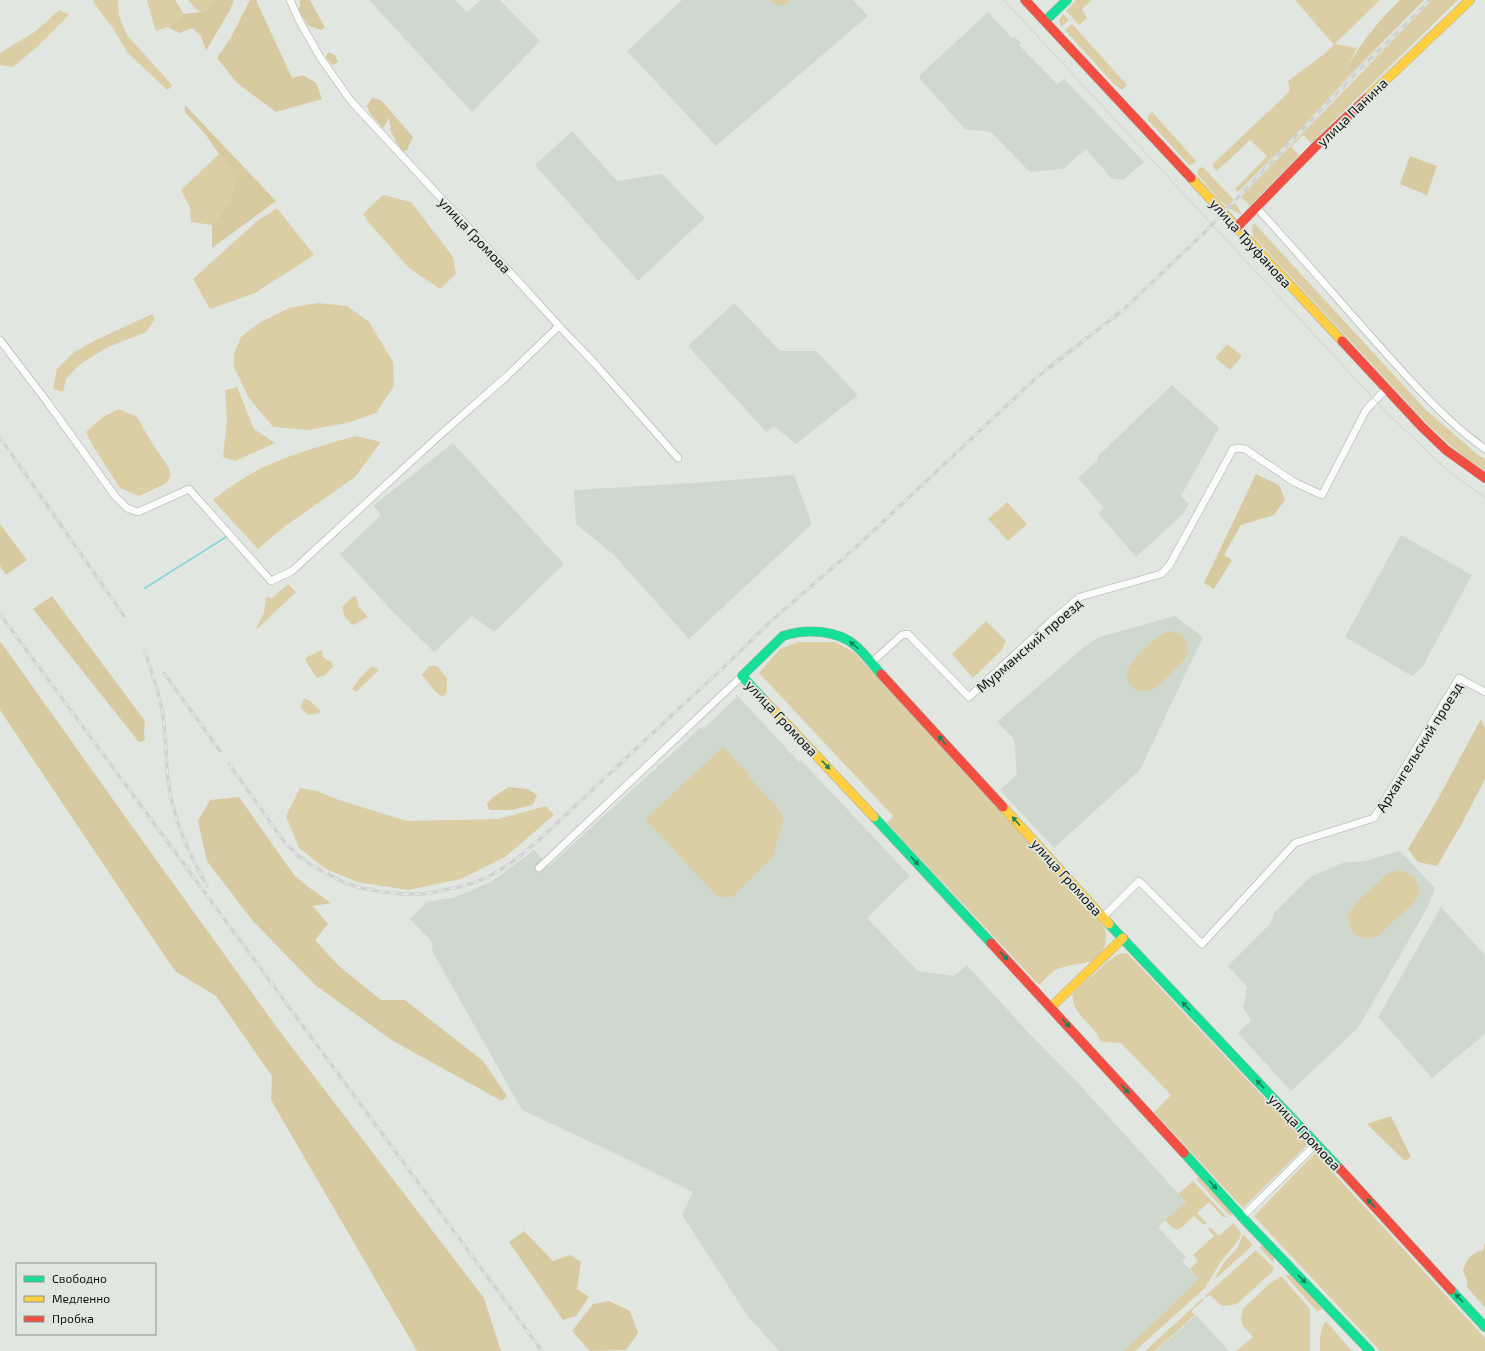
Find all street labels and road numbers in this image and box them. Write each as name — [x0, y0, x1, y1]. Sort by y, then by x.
street label: улица Панина — [1313, 74, 1391, 150]
street label: улица Громова — [435, 193, 515, 277]
street label: улица Труфанова — [1207, 195, 1295, 291]
street label: Мурманский проезд — [972, 594, 1086, 696]
street label: улица Громова — [742, 676, 822, 760]
street label: Архангельский проезд — [1372, 679, 1466, 815]
street label: улица Громова — [1028, 835, 1106, 919]
street label: улица Громова — [1265, 1090, 1345, 1174]

